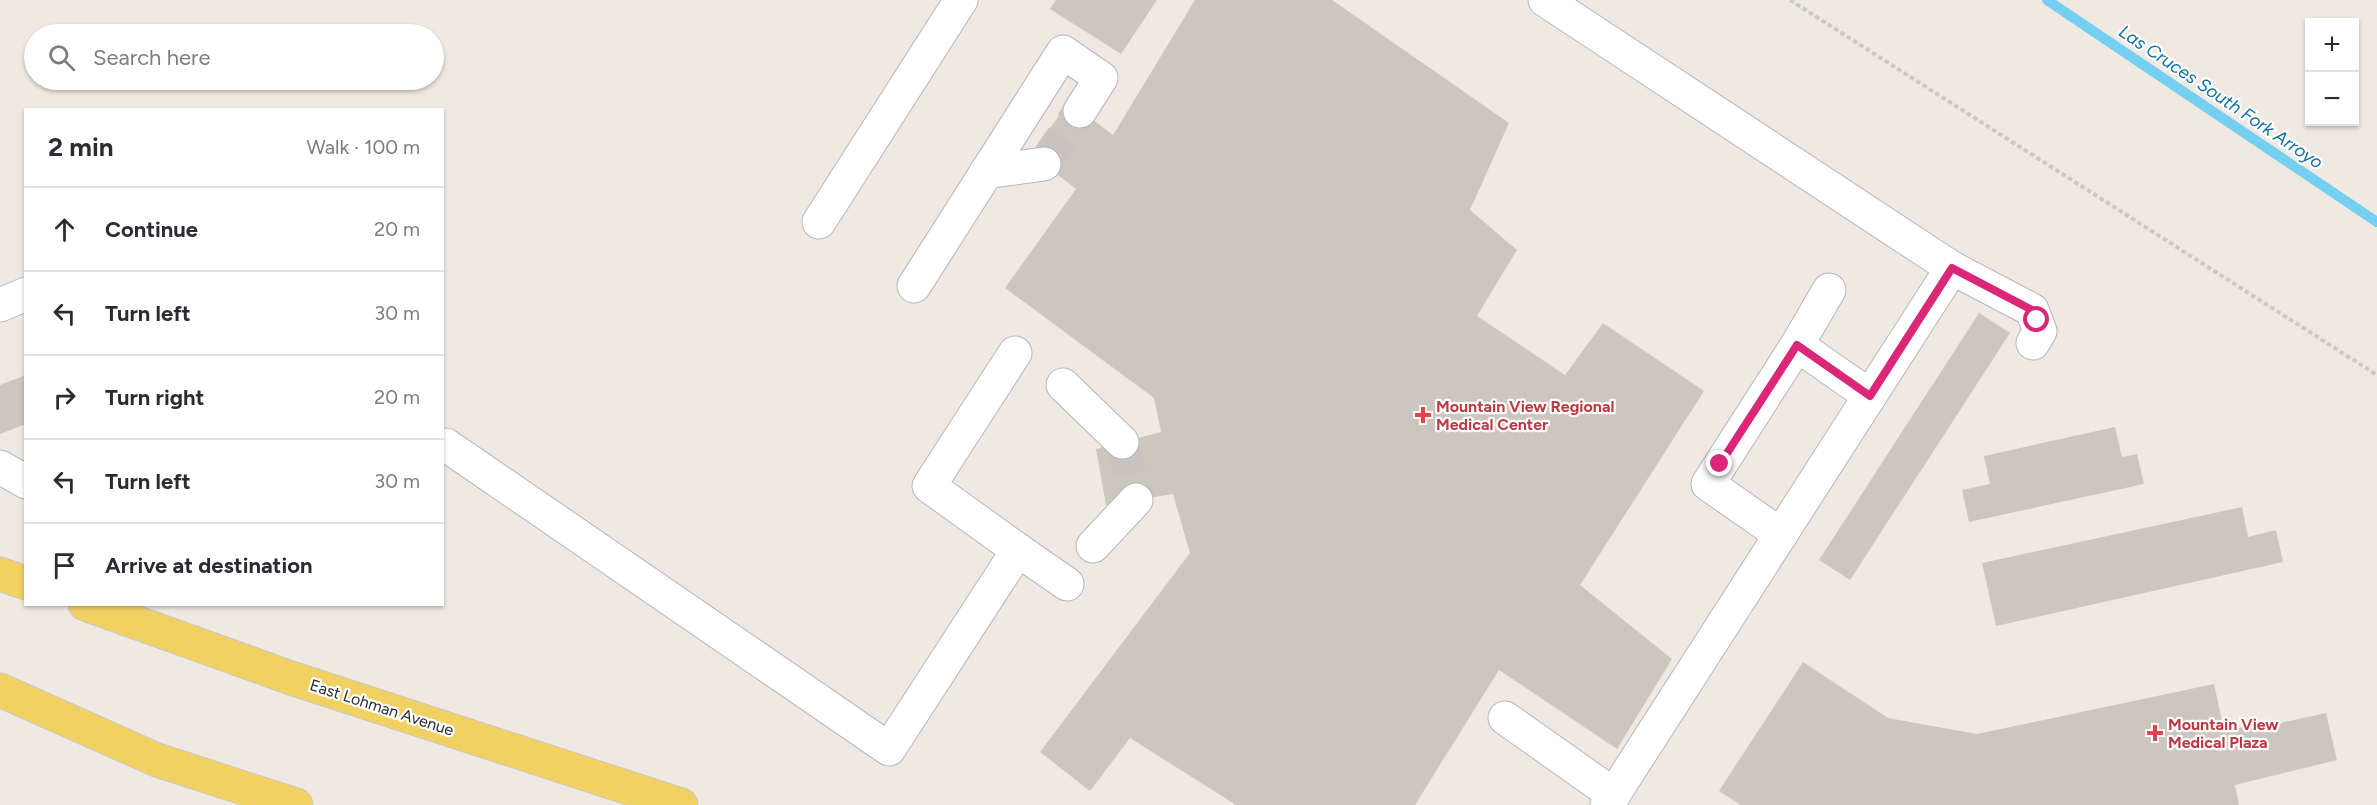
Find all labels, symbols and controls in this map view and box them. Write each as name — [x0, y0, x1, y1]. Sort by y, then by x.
map controls — [2305, 18, 2359, 126]
button: + — [2305, 18, 2359, 72]
water label: Las Cruces South Fork Arroyo — [2115, 20, 2327, 174]
search box — [24, 24, 444, 90]
icon: search — [45, 41, 78, 74]
text: Search here — [93, 44, 211, 71]
button: − — [2305, 72, 2359, 126]
text: 2 min — [48, 131, 114, 163]
text: Walk · 100 m — [306, 135, 420, 159]
icon: ahead — [48, 213, 81, 246]
text: Continue — [105, 216, 198, 243]
text: 20 m — [374, 217, 420, 241]
icon: left — [48, 297, 81, 330]
text: Turn left — [105, 300, 191, 327]
text: 30 m — [374, 301, 420, 325]
route start — [2023, 306, 2049, 332]
icon: right — [48, 381, 81, 414]
text: Turn right — [105, 384, 204, 411]
text: 20 m — [374, 385, 420, 409]
place label: Mountain View Regional Medical Center — [1436, 397, 1614, 434]
marker: Mountain View Regional Medical Center — [1414, 406, 1432, 424]
route end — [1706, 450, 1732, 476]
icon: left — [48, 465, 81, 498]
text: Turn left — [105, 468, 191, 495]
text: 30 m — [374, 469, 420, 493]
icon: arrive — [48, 549, 81, 582]
text: Arrive at destination — [105, 552, 313, 579]
street label: East Lohman Avenue — [307, 675, 457, 740]
place label: Mountain View Medical Plaza — [2168, 715, 2279, 752]
marker: Mountain View Medical Plaza — [2146, 724, 2164, 742]

